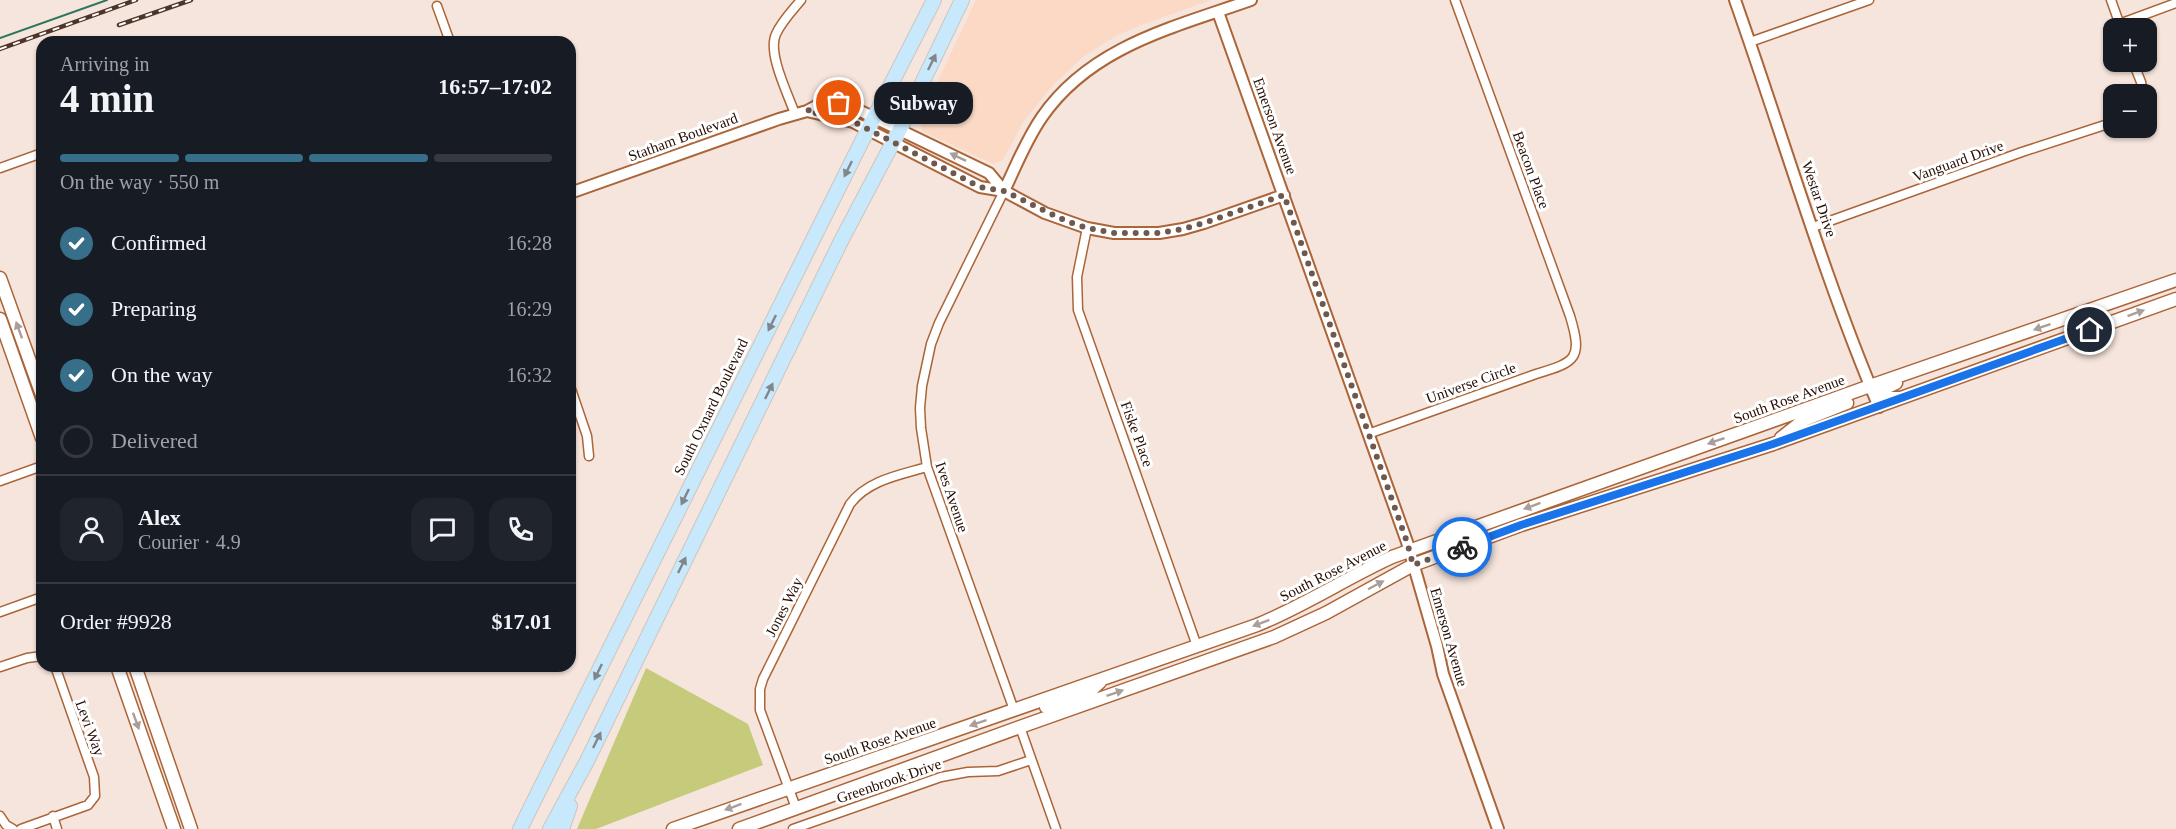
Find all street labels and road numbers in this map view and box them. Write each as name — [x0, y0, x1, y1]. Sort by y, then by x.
street label: Emerson Avenue — [1250, 75, 1300, 177]
street label: Statham Boulevard — [626, 110, 740, 164]
street label: Beacon Place — [1510, 129, 1553, 211]
street label: Vanguard Drive — [1910, 137, 2006, 185]
street label: Westar Drive — [1799, 159, 1840, 239]
street label: South Oxnard Boulevard — [671, 336, 751, 478]
street label: Universe Circle — [1424, 359, 1518, 407]
street label: South Rose Avenue — [1731, 371, 1847, 427]
street label: Fiske Place — [1118, 399, 1156, 469]
street label: Ives Avenue — [932, 460, 972, 535]
street label: South Rose Avenue — [1277, 537, 1389, 605]
street label: Jones Way — [762, 574, 806, 639]
street label: Emerson Avenue — [1427, 586, 1471, 688]
street label: Levi Way — [73, 698, 108, 758]
street label: South Rose Avenue — [822, 714, 938, 768]
street label: Greenbrook Drive — [835, 755, 944, 806]

